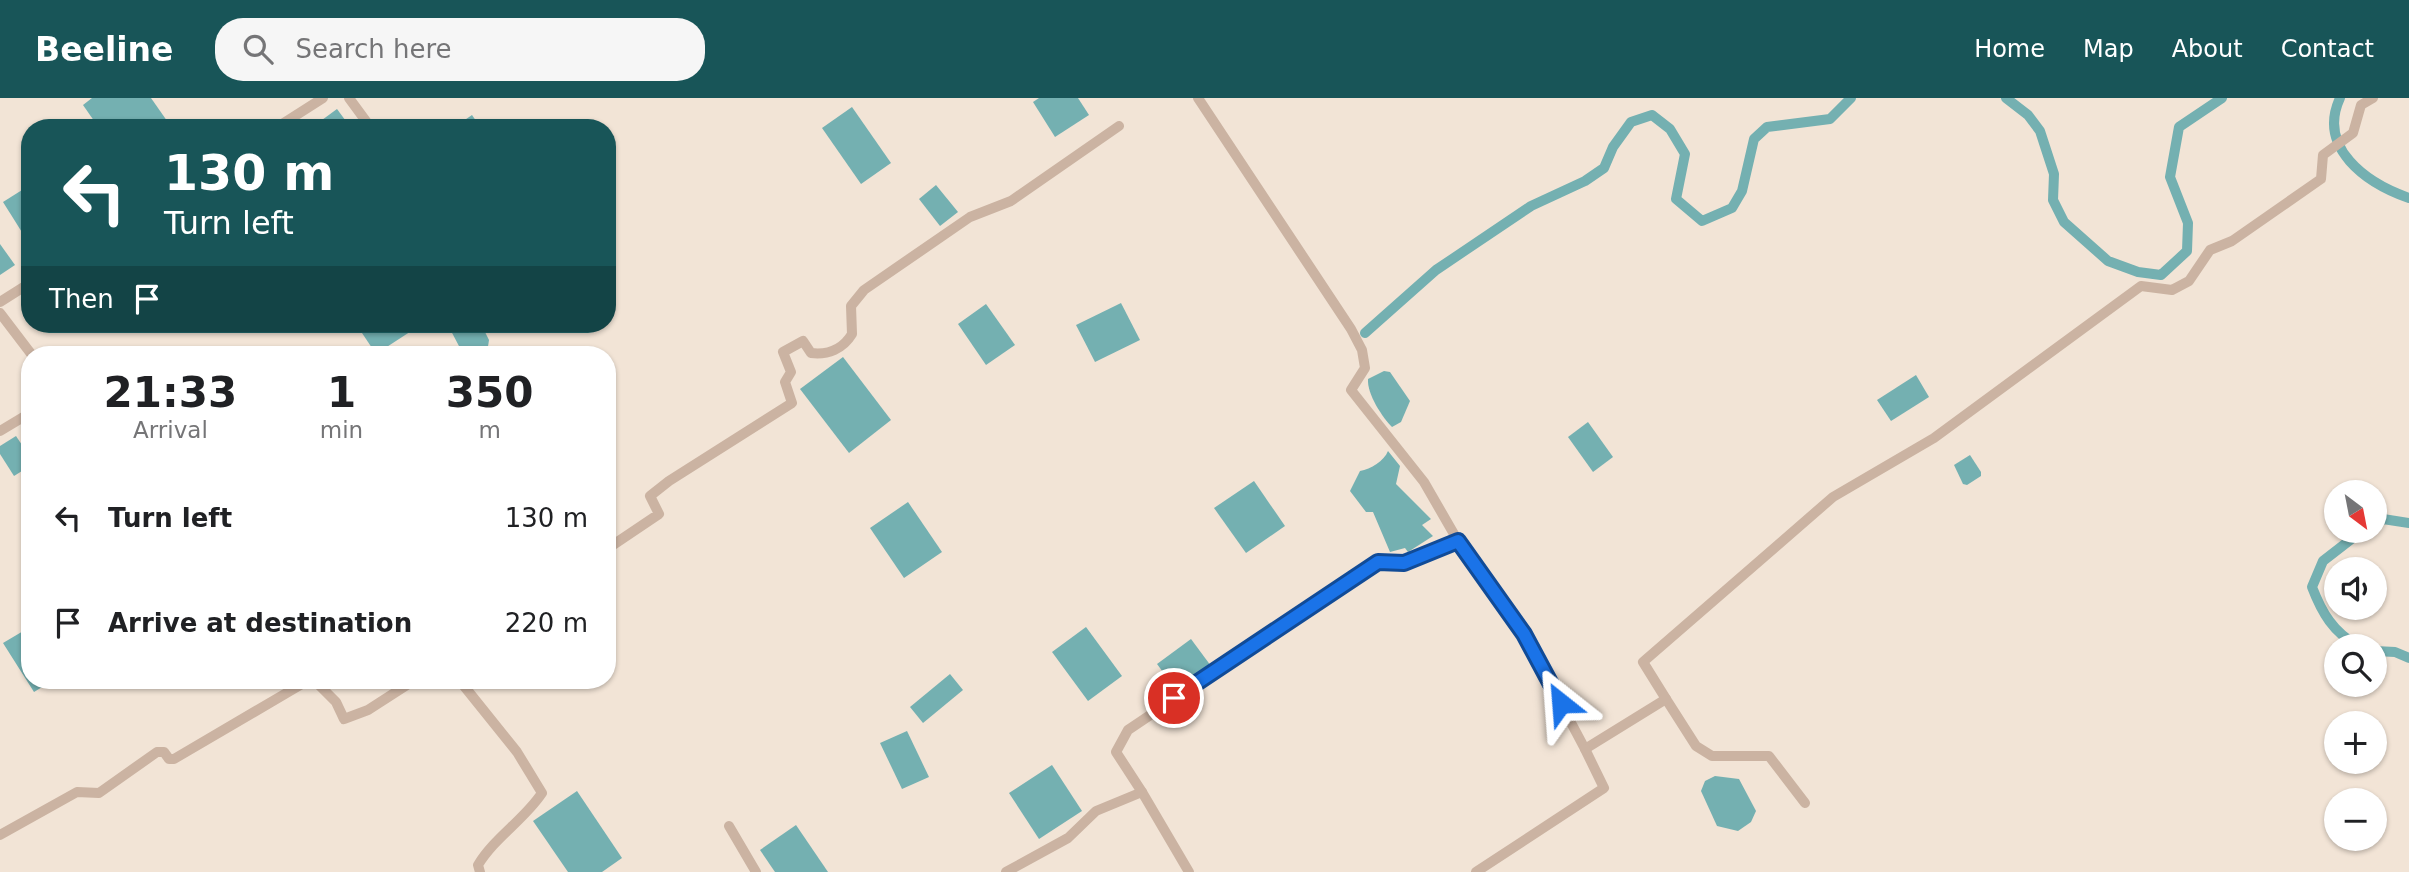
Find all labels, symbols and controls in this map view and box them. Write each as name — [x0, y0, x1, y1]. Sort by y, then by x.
search box — [215, 18, 705, 81]
text: Beeline — [35, 30, 173, 69]
icon: search — [239, 30, 277, 68]
text: Search here — [295, 34, 452, 64]
text: Home — [1974, 35, 2045, 63]
text: Map — [2083, 35, 2134, 63]
text: About — [2172, 35, 2243, 63]
text: Contact — [2281, 35, 2374, 63]
text: 130 m — [164, 145, 334, 202]
icon: left — [49, 147, 140, 238]
text: Turn left — [164, 204, 294, 242]
icon: arrive — [128, 280, 166, 318]
text: Then — [49, 284, 114, 314]
text: 21:33 — [104, 368, 237, 417]
text: 1 — [327, 368, 356, 417]
text: 350 — [446, 368, 533, 417]
text: Arrival — [133, 417, 208, 443]
text: min — [320, 417, 363, 443]
text: m — [478, 417, 501, 443]
north arrow — [2324, 480, 2387, 542]
map controls — [2324, 480, 2387, 851]
icon: left — [49, 499, 87, 537]
text: Turn left — [108, 503, 232, 533]
text: 130 m — [505, 503, 588, 533]
button: sound — [2324, 557, 2387, 620]
icon: arrive — [49, 604, 87, 642]
text: Arrive at destination — [108, 608, 412, 638]
text: 220 m — [505, 608, 588, 638]
button: search — [2324, 634, 2387, 697]
position arrow — [1524, 666, 1598, 740]
pin — [1144, 668, 1204, 728]
icon: arrive — [1155, 679, 1193, 717]
button: + — [2324, 711, 2387, 774]
button: − — [2324, 788, 2387, 851]

